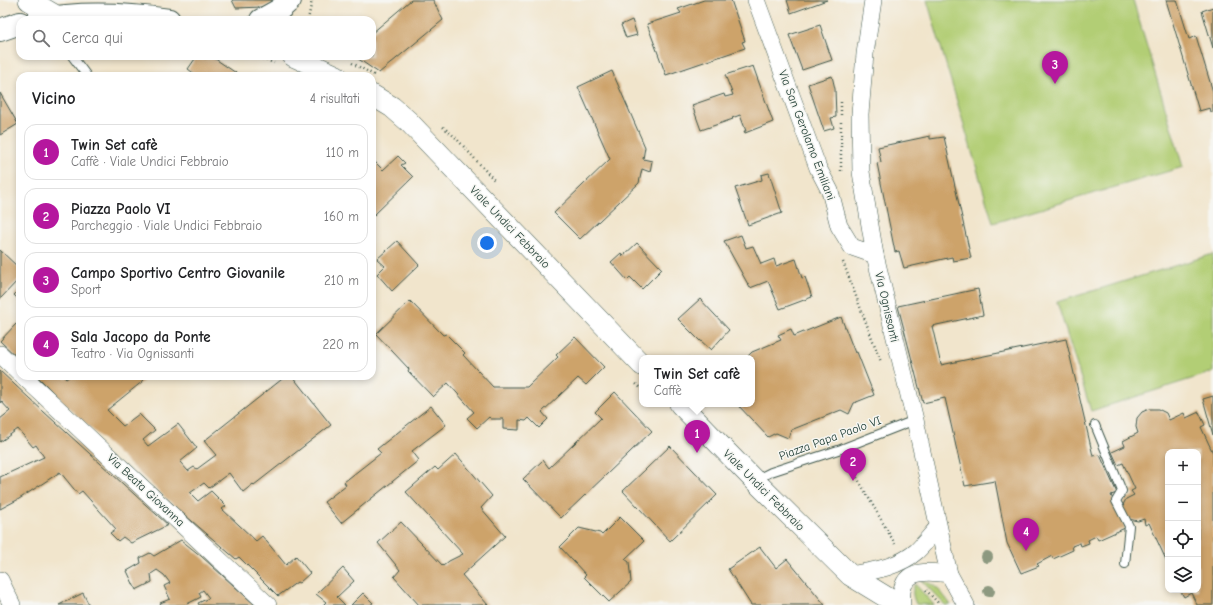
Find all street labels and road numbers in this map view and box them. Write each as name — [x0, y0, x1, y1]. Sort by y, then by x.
street label: Via San Gerolamo Emiliani — [776, 68, 838, 202]
street label: Viale Undici Febbraio — [467, 183, 553, 271]
street label: Via Ognissanti — [872, 270, 902, 344]
street label: Piazza Papa Paolo VI — [777, 413, 883, 463]
street label: Viale Undici Febbraio — [720, 446, 808, 534]
street label: Via Beata Giovanna — [105, 451, 187, 529]

